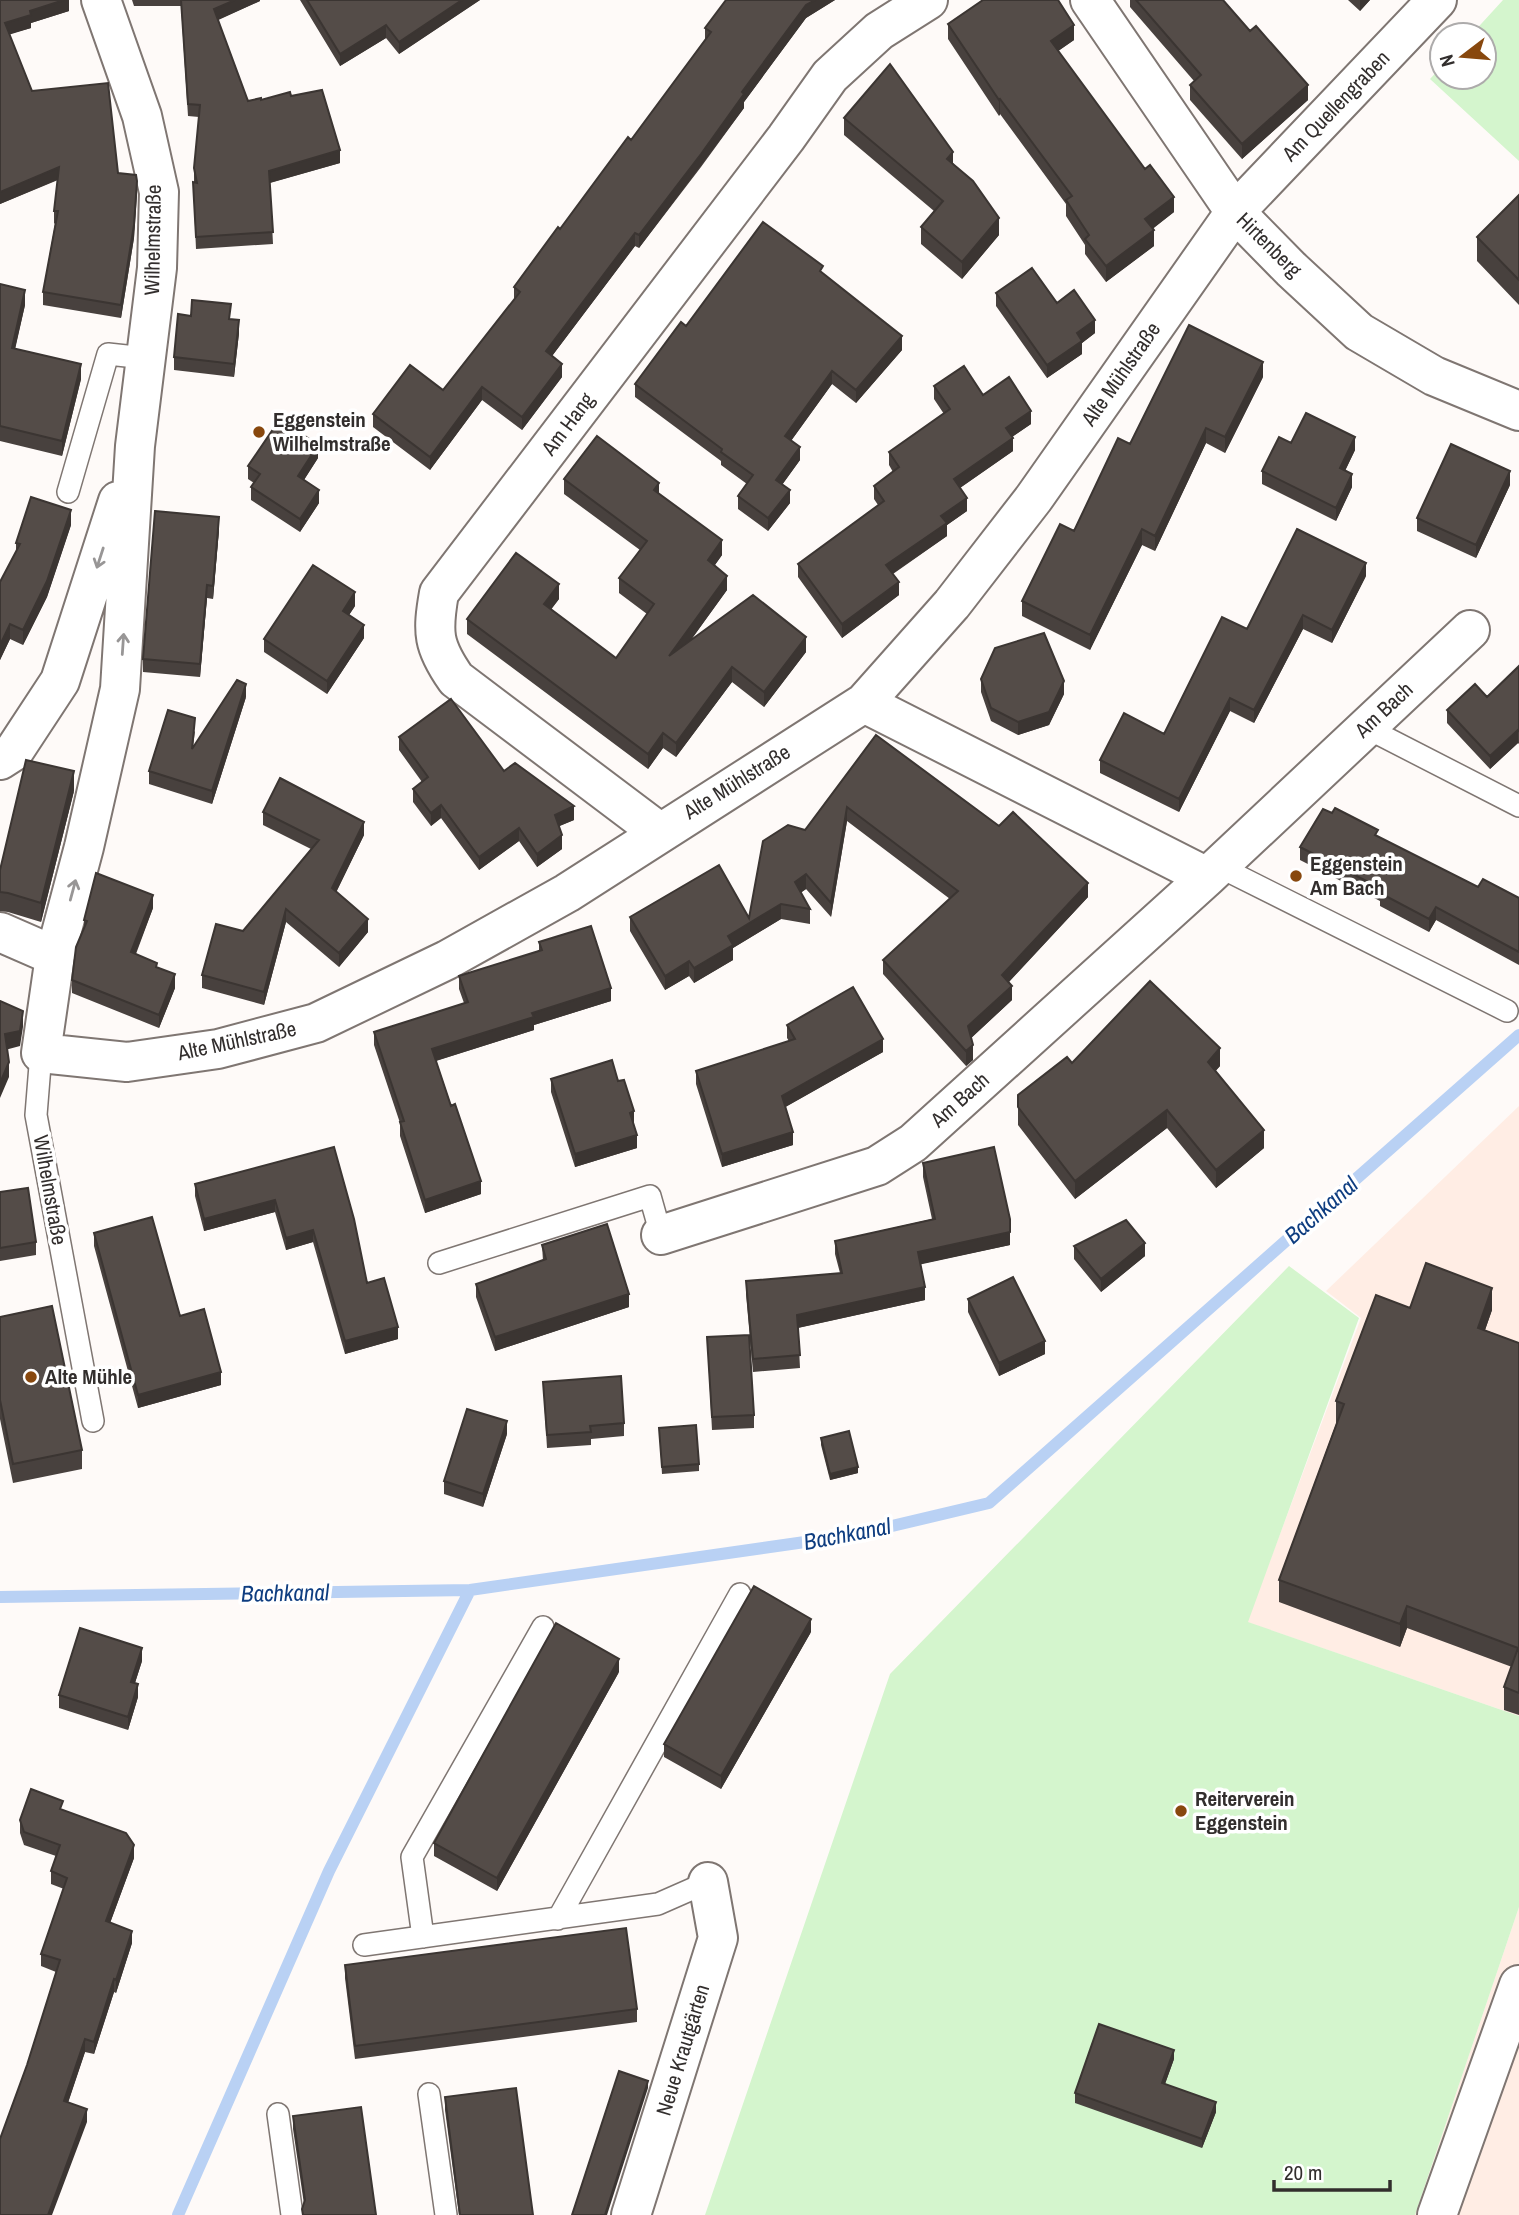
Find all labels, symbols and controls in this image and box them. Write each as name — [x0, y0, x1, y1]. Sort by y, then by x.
north arrow — [1428, 21, 1498, 91]
street label: Am Quellengraben — [1275, 44, 1396, 168]
text: N — [1433, 52, 1461, 70]
street label: Wilhelmstraße — [137, 184, 168, 296]
street label: Hirtenberg — [1230, 206, 1309, 284]
street label: Alte Mühlstraße — [1074, 316, 1167, 432]
street label: Am Hang — [534, 386, 601, 462]
place label: Eggenstein Wilhelmstraße — [273, 405, 391, 458]
marker: Eggenstein Wilhelmstraße — [251, 424, 267, 440]
one-way arrow — [92, 546, 105, 568]
one-way arrow — [117, 633, 130, 656]
street label: Am Bach — [1347, 675, 1419, 745]
street label: Alte Mühlstraße — [677, 737, 796, 826]
place label: Eggenstein Am Bach — [1310, 849, 1403, 902]
marker: Eggenstein Am Bach — [1288, 868, 1304, 884]
one-way arrow — [67, 879, 80, 902]
street label: Alte Mühlstraße — [174, 1014, 299, 1067]
street label: Am Bach — [923, 1065, 995, 1134]
street label: Wilhelmstraße — [27, 1133, 74, 1247]
water label: Bachkanal — [1277, 1169, 1365, 1250]
place label: Alte Mühle — [45, 1362, 132, 1391]
marker: Alte Mühle — [23, 1369, 39, 1385]
water label: Bachkanal — [801, 1510, 894, 1557]
water label: Bachkanal — [241, 1576, 330, 1609]
place label: Reiterverein Eggenstein — [1195, 1784, 1295, 1837]
marker: Reiterverein Eggenstein — [1173, 1803, 1189, 1819]
street label: Neue Krautgärten — [649, 1981, 716, 2119]
scale bar — [1274, 2148, 1390, 2192]
text: 20 m — [1284, 2158, 1322, 2187]

